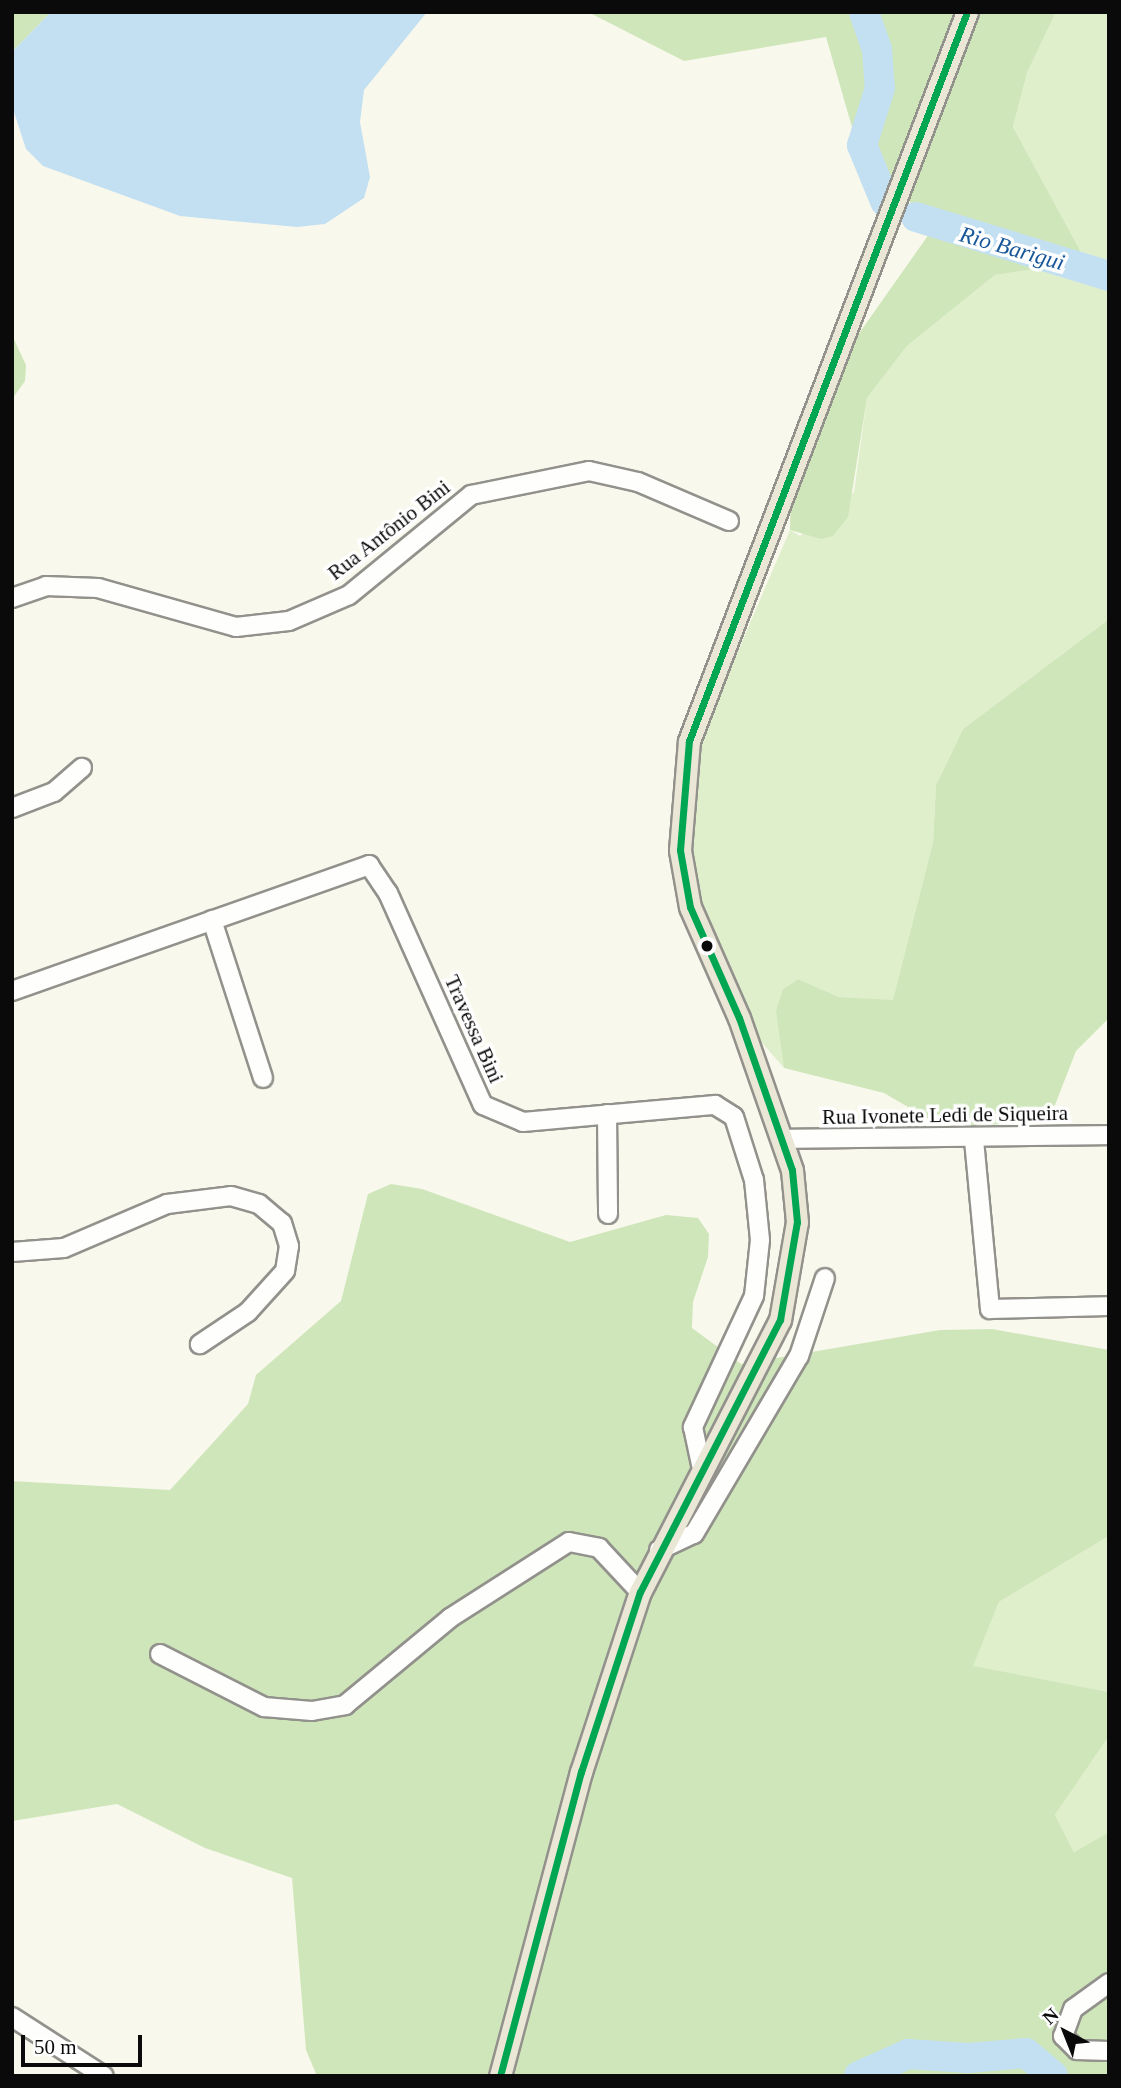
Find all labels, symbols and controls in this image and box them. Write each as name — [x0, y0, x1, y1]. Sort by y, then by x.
water label: Rio Barigui — [956, 221, 1068, 277]
street label: Rua Antônio Bini — [322, 474, 456, 586]
unlabelled marker — [700, 939, 714, 953]
street label: Travessa Bini — [439, 971, 509, 1087]
street label: Rua Ivonete Ledi de Siqueira — [822, 1100, 1068, 1130]
north arrow — [1030, 1997, 1100, 2067]
text: N — [1038, 2004, 1063, 2028]
scale bar — [24, 2022, 145, 2066]
text: 50 m — [34, 2035, 77, 2059]

